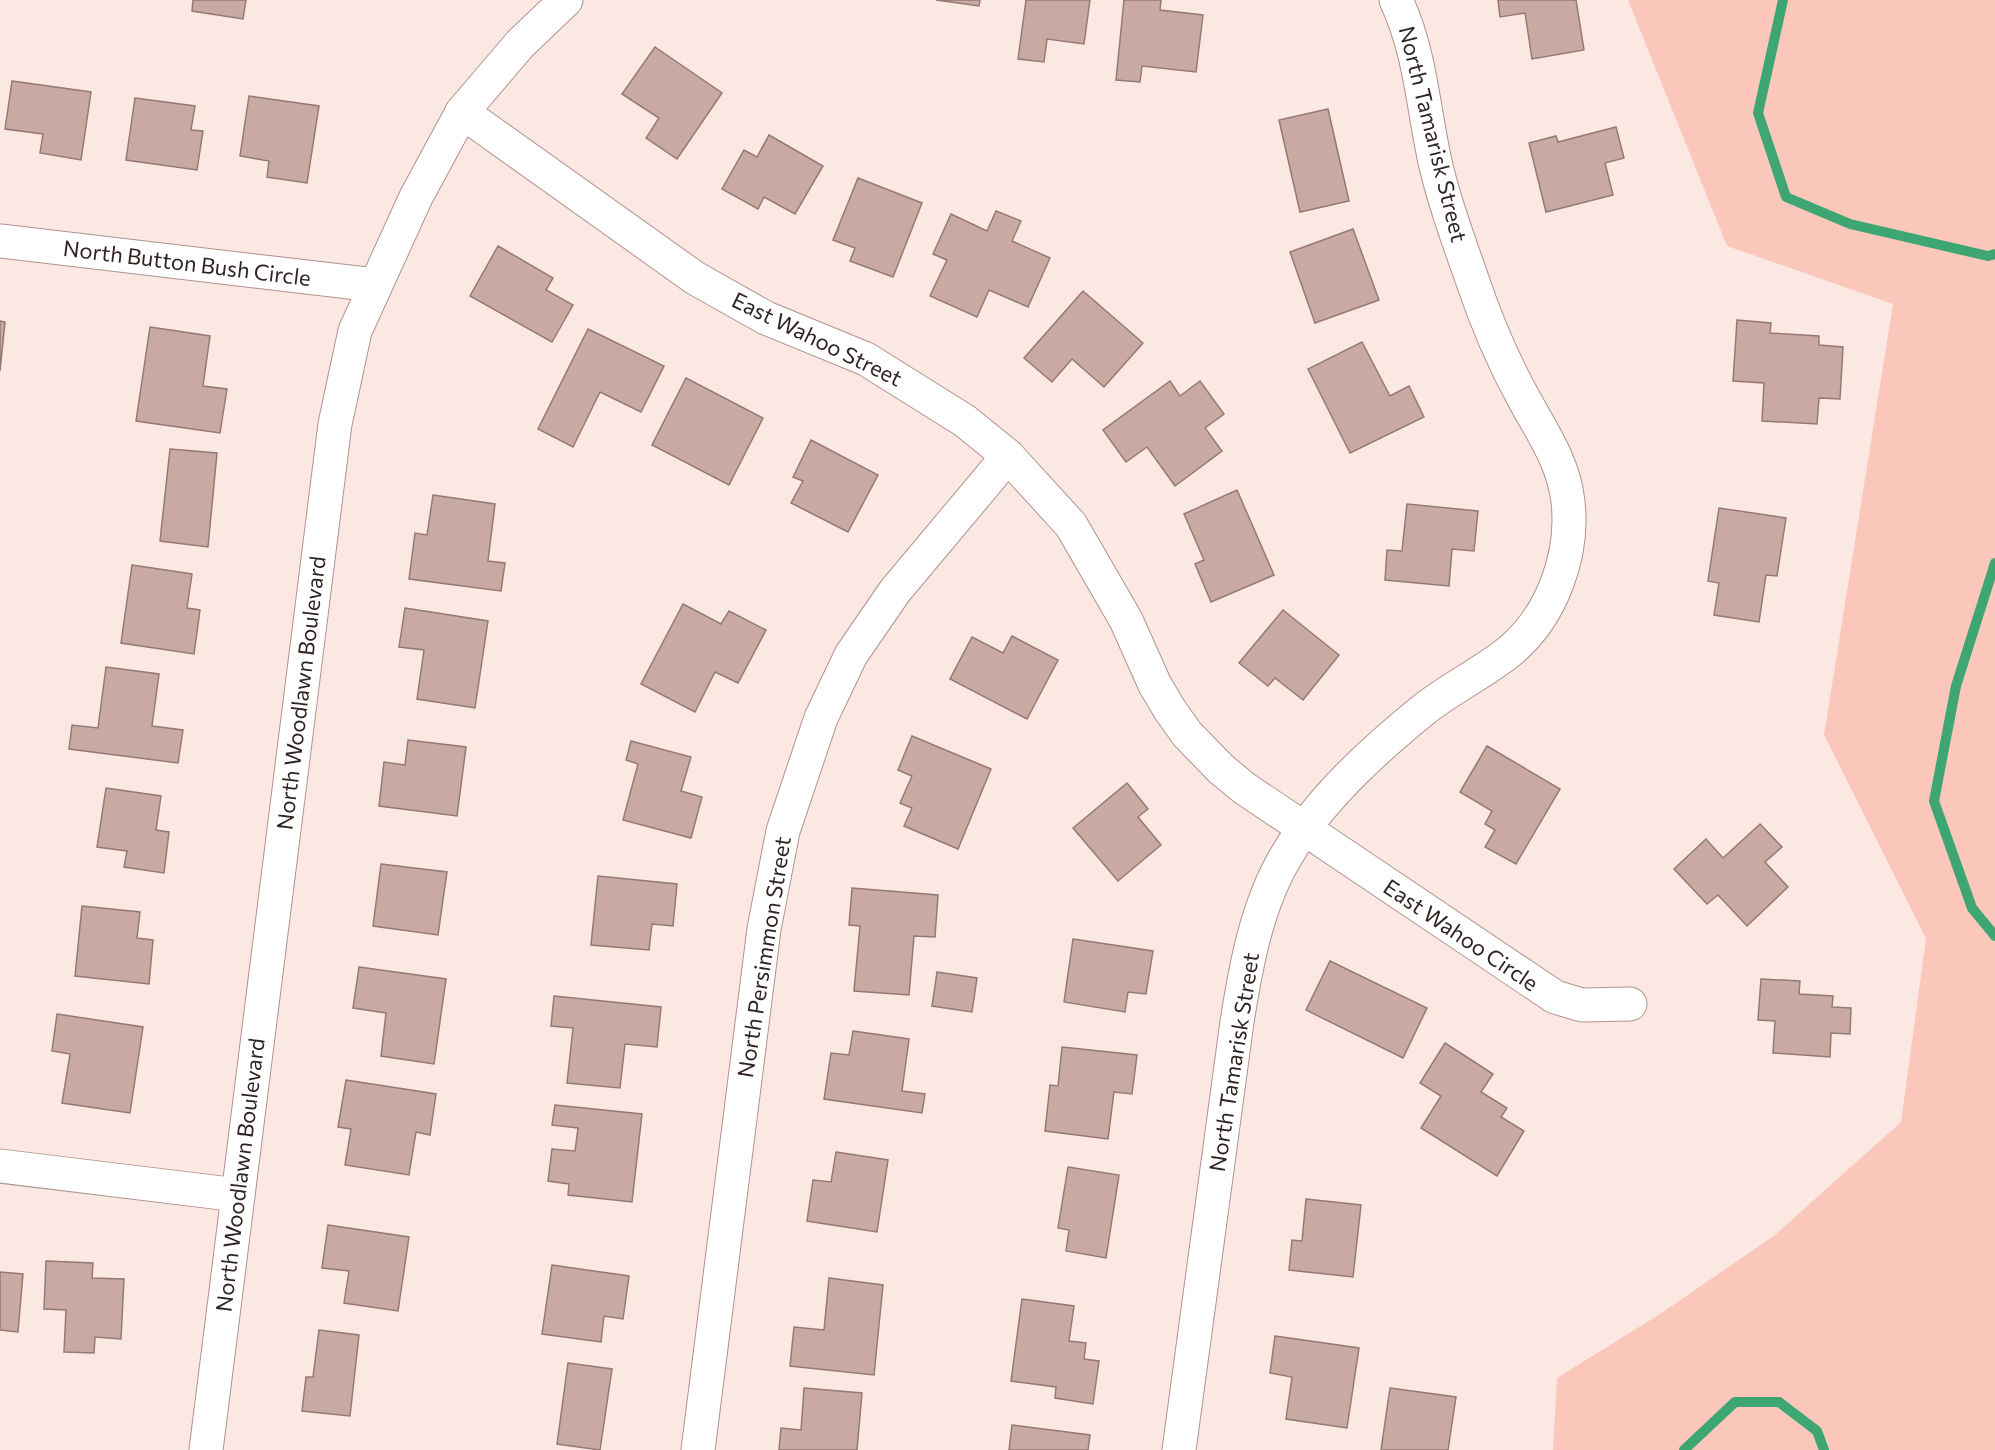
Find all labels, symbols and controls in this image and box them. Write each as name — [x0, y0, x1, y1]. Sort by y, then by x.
street label: North Tamarisk Street — [1394, 23, 1473, 245]
street label: North Button Bush Circle — [62, 234, 312, 291]
street label: East Wahoo Street — [728, 286, 907, 391]
street label: North Woodlawn Boulevard — [270, 554, 331, 831]
street label: North Persimmon Street — [731, 834, 796, 1080]
street label: East Wahoo Circle — [1379, 873, 1544, 996]
street label: North Tamarisk Street — [1203, 950, 1264, 1173]
street label: North Woodlawn Boulevard — [209, 1036, 270, 1313]

